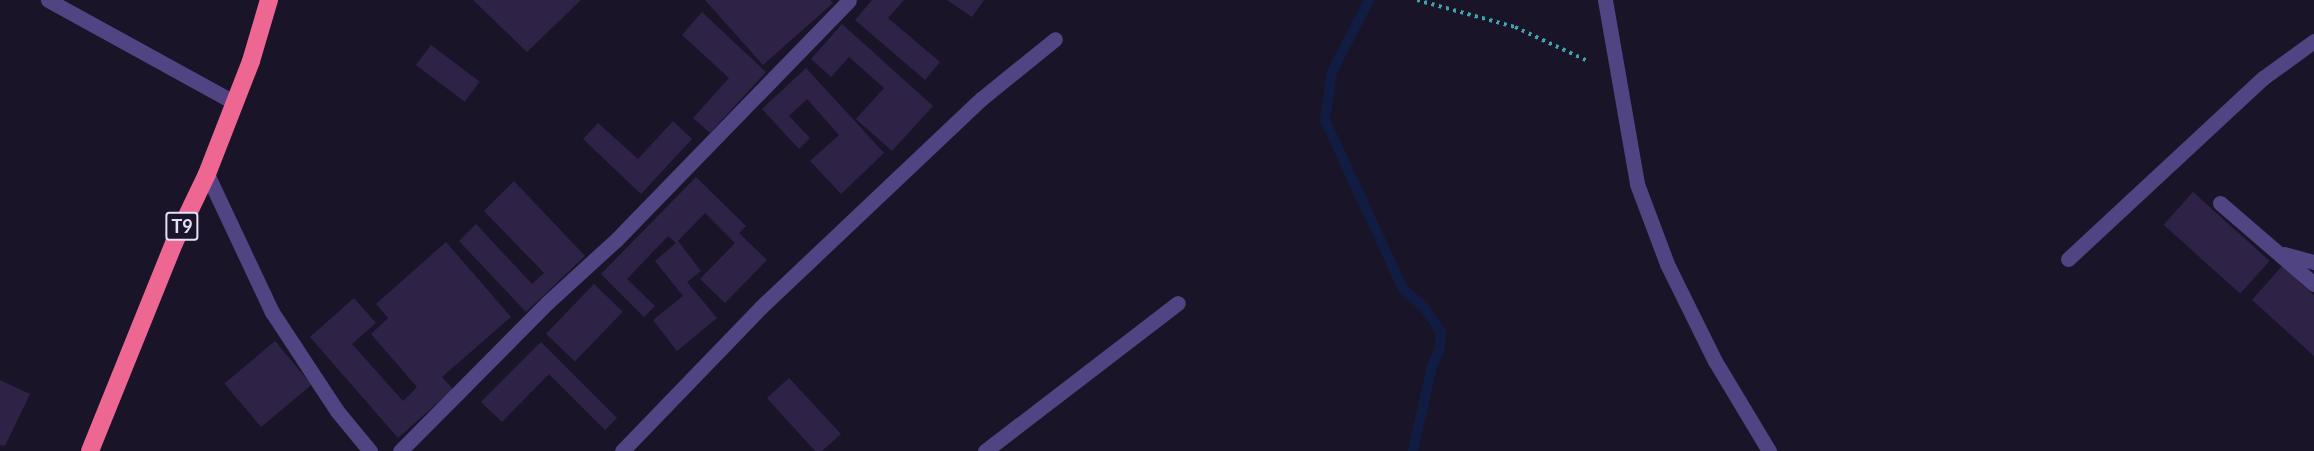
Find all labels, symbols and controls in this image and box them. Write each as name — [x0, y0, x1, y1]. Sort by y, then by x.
road number: T9 — [164, 211, 200, 241]

